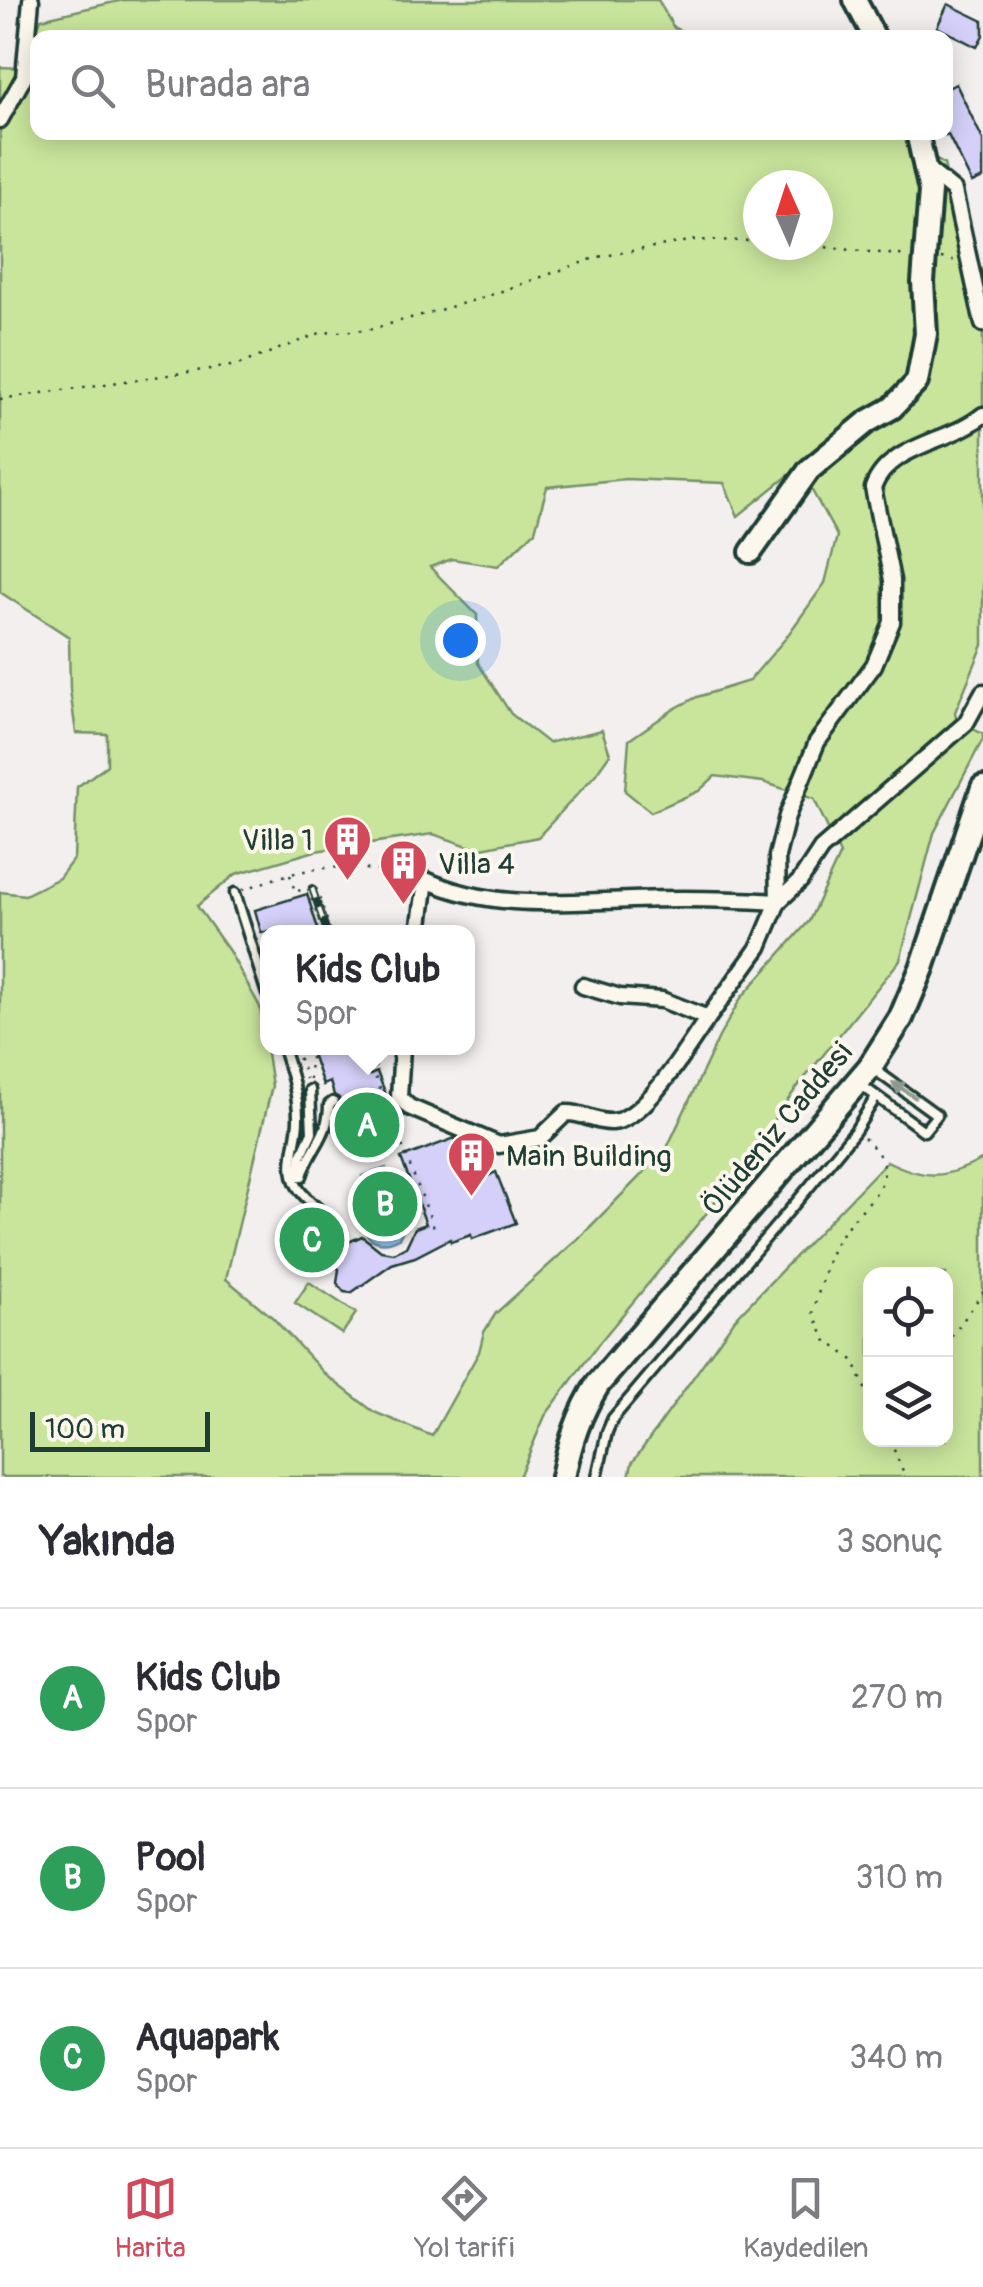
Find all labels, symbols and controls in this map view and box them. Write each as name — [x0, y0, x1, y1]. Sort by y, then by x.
search box — [30, 30, 953, 140]
icon: search — [65, 58, 120, 113]
text: Burada ara — [145, 61, 310, 109]
north arrow — [743, 170, 833, 260]
your location — [435, 615, 486, 666]
building icon: Villa 1 — [322, 814, 374, 882]
place label: Villa 1 — [242, 822, 313, 859]
building icon: Villa 4 — [377, 838, 429, 906]
place label: Villa 4 — [438, 846, 515, 883]
popup — [260, 925, 475, 1055]
text: Kids Club — [295, 946, 440, 994]
text: Spor — [295, 994, 357, 1034]
street label: Ölüdeniz Caddesi — [694, 1035, 861, 1224]
one-way arrow — [891, 1081, 918, 1100]
pin: A — [334, 1088, 400, 1162]
building icon: Main Building — [445, 1130, 497, 1198]
place label: Main Building — [506, 1138, 672, 1175]
pin: B — [352, 1166, 418, 1242]
pin: C — [280, 1202, 344, 1278]
map controls — [863, 1267, 953, 1447]
button: locate — [863, 1267, 953, 1357]
button: layers — [863, 1357, 953, 1447]
scale bar — [30, 1407, 210, 1452]
text: 100 m — [45, 1412, 125, 1447]
text: Yakında — [40, 1516, 175, 1568]
text: 3 sonuç — [836, 1522, 943, 1562]
text: Kids Club — [135, 1654, 281, 1702]
text: A — [62, 1678, 83, 1718]
text: 270 m — [851, 1678, 943, 1718]
text: Spor — [135, 1702, 197, 1742]
text: Pool — [135, 1834, 206, 1882]
text: B — [63, 1858, 82, 1898]
text: 310 m — [855, 1858, 943, 1898]
text: Spor — [135, 1882, 197, 1922]
text: Aquapark — [135, 2014, 279, 2062]
text: C — [63, 2038, 82, 2078]
text: 340 m — [849, 2038, 943, 2078]
text: Spor — [135, 2062, 197, 2102]
tab: Harita — [114, 2171, 186, 2266]
tab: Yol tarifi — [414, 2171, 514, 2266]
tab: Kaydedilen — [743, 2171, 869, 2266]

